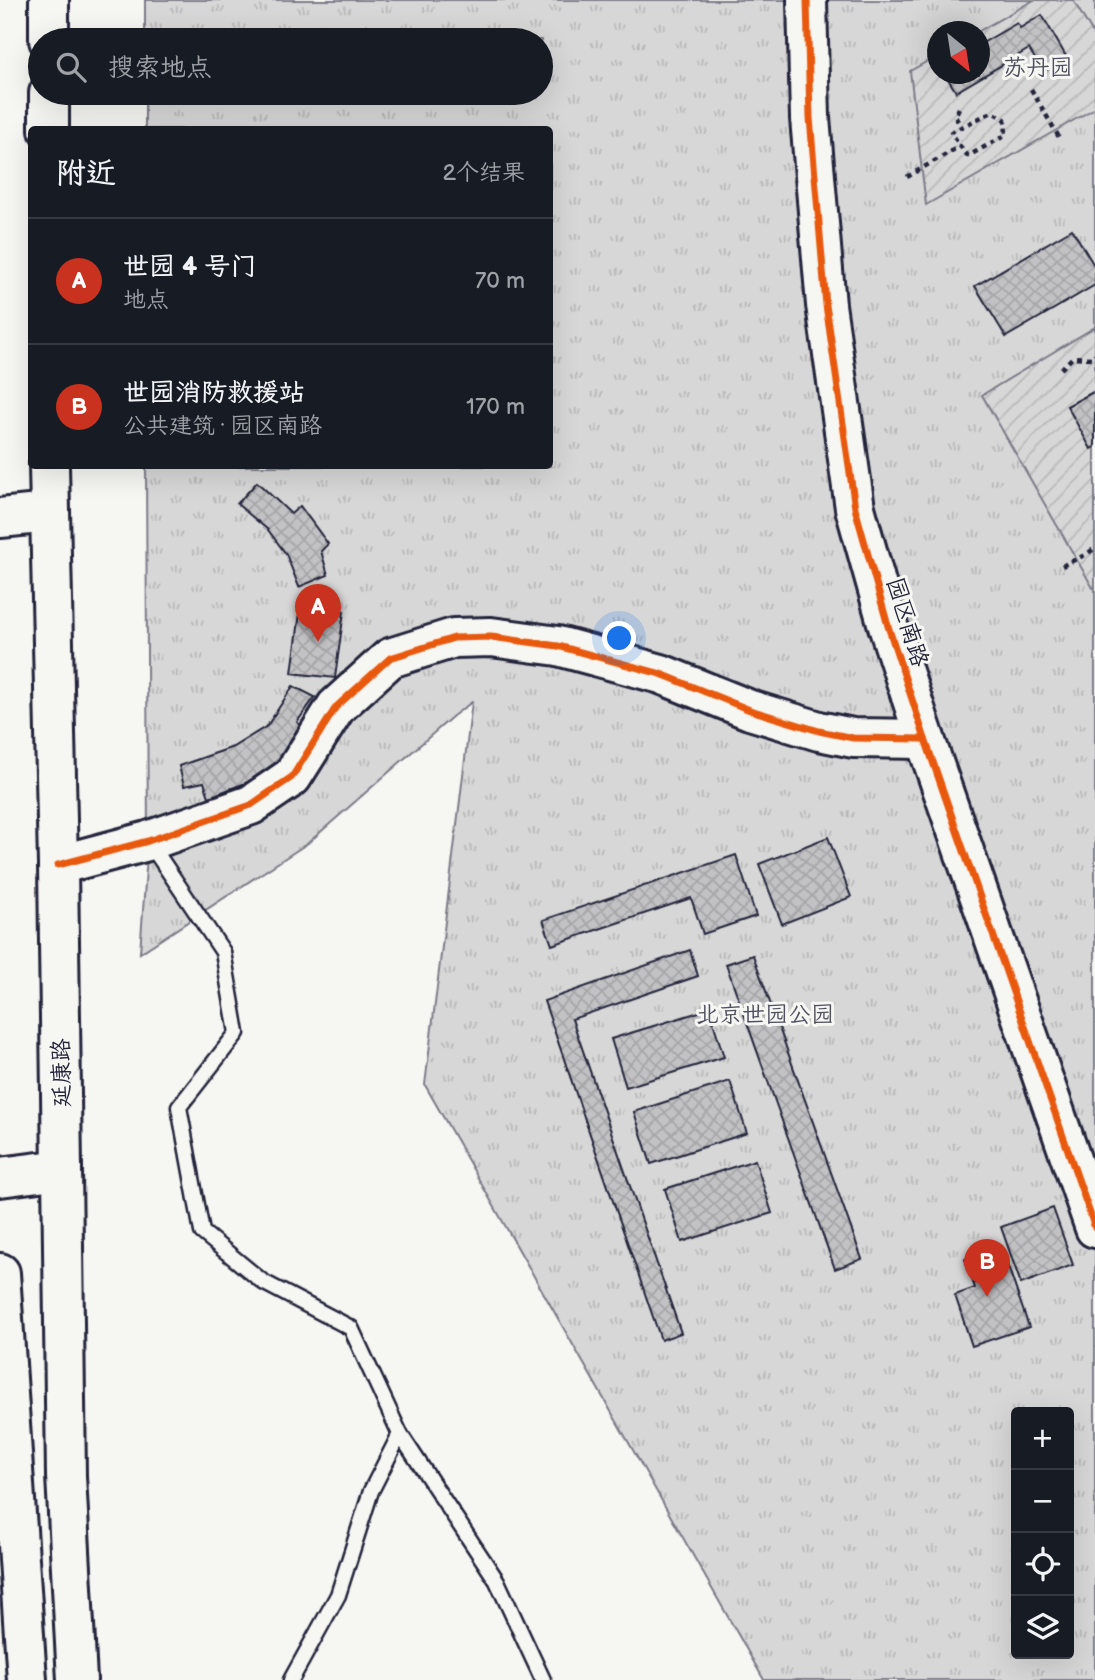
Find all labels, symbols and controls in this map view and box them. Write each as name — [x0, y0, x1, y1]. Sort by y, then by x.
north arrow — [927, 21, 990, 84]
search box — [28, 28, 553, 105]
icon: search — [52, 48, 90, 86]
text: 搜索地点 — [108, 53, 212, 84]
park label: 苏丹园 — [1004, 54, 1073, 82]
text: 附近 — [56, 156, 116, 192]
text: 2个结果 — [442, 159, 525, 187]
text: 世园 4 号门 — [123, 252, 256, 283]
text: A — [72, 267, 86, 295]
text: 70 m — [475, 267, 525, 295]
text: 地点 — [123, 286, 169, 314]
text: 世园消防救援站 — [123, 378, 305, 409]
text: B — [71, 393, 87, 421]
text: 170 m — [466, 393, 525, 421]
text: 公共建筑 · 园区南路 — [123, 412, 322, 440]
street label: 园区南路 — [880, 574, 934, 670]
pin: A — [295, 584, 341, 642]
your location — [602, 621, 636, 655]
park label: 北京世园公园 — [696, 1001, 834, 1029]
street label: 延康路 — [47, 1038, 77, 1108]
pin: B — [964, 1239, 1010, 1297]
map controls — [1011, 1407, 1074, 1659]
button: + — [1011, 1407, 1074, 1470]
button: − — [1011, 1470, 1074, 1533]
button: locate — [1011, 1533, 1074, 1596]
button: layers — [1011, 1596, 1074, 1659]

